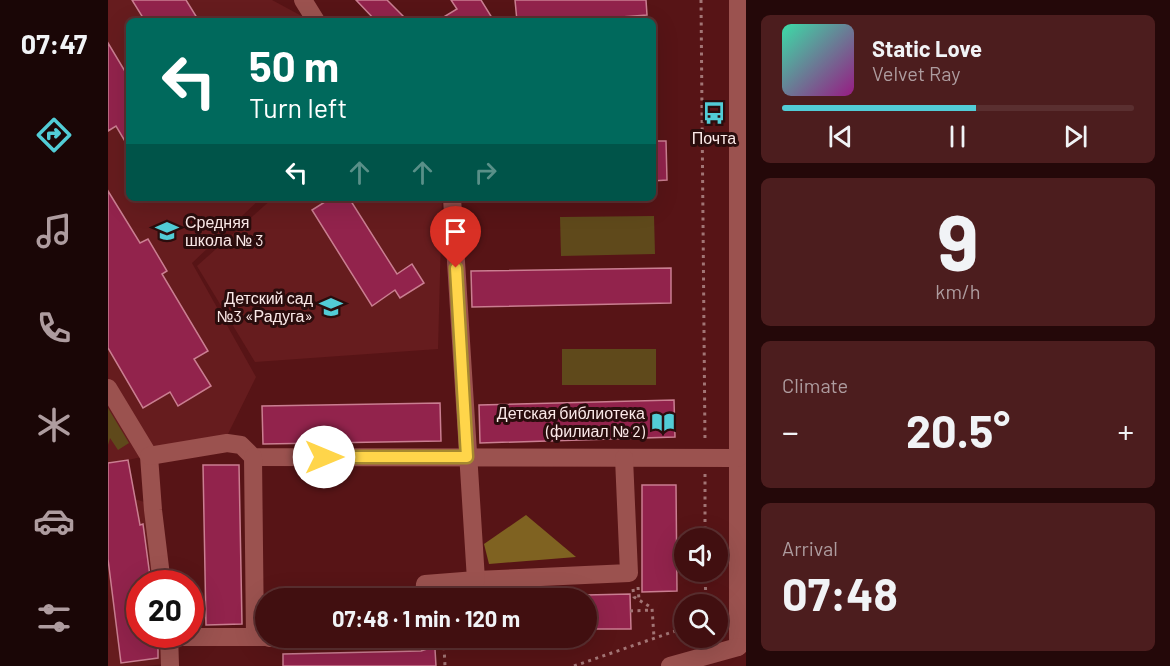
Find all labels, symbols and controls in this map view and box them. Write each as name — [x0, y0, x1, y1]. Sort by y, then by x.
text: 07:47 — [21, 27, 87, 59]
text: Static Love — [872, 35, 982, 61]
text: 50 m — [249, 40, 339, 90]
icon: left — [150, 42, 228, 120]
text: Velvet Ray — [872, 61, 961, 85]
text: Turn left — [249, 91, 347, 123]
bus stop icon: Почта — [701, 100, 727, 126]
icon: directions — [33, 114, 75, 156]
icon: previous — [824, 120, 857, 153]
icon: pause — [941, 120, 974, 153]
icon: next — [1059, 120, 1092, 153]
place label: Почта — [692, 128, 736, 147]
icon: left — [280, 156, 313, 189]
icon: ahead — [343, 156, 376, 189]
icon: ahead — [406, 156, 439, 189]
icon: right — [469, 156, 502, 189]
text: 9 — [937, 193, 979, 287]
pin — [430, 206, 481, 268]
icon: music — [33, 210, 75, 252]
place label: Средняя школа № 3 — [185, 212, 264, 249]
icon: arrive — [439, 215, 472, 248]
school or university icon: Средняя школа № 3 — [154, 218, 180, 244]
text: km/h — [935, 279, 981, 303]
place label: Детский сад №3 «Радуга» — [216, 288, 314, 325]
school or university icon: Детский сад №3 «Радуга» — [318, 294, 344, 320]
icon: phone — [33, 307, 75, 349]
text: Climate — [782, 373, 848, 397]
place label: Детская библиотека (филиал № 2) — [497, 403, 646, 440]
text: 20.5° — [906, 403, 1010, 457]
icon: climate — [33, 404, 75, 446]
library icon: Детская библиотека (филиал № 2) — [650, 409, 676, 435]
text: − — [782, 411, 799, 451]
text: + — [1118, 411, 1134, 451]
position arrow — [292, 425, 356, 489]
icon: car — [33, 500, 75, 542]
map controls — [674, 528, 728, 648]
button: sound — [674, 528, 728, 582]
text: Arrival — [782, 536, 838, 560]
text: 07:48 — [782, 566, 898, 620]
speed limit sign: 20 — [126, 570, 204, 648]
button: search — [674, 594, 728, 648]
icon: filters — [33, 597, 75, 639]
text: 07:48 · 1 min · 120 m — [332, 605, 520, 631]

